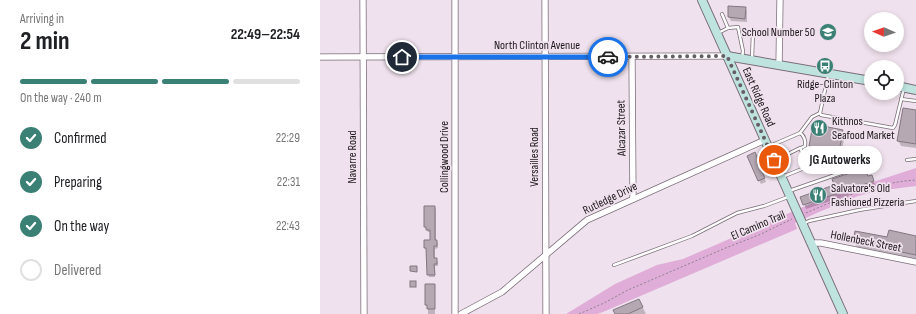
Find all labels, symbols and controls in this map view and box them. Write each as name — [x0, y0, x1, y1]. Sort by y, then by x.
text: Arriving in — [20, 11, 64, 27]
north arrow — [864, 12, 904, 52]
map controls — [864, 12, 904, 100]
school or university icon: School Number 50 — [818, 22, 838, 42]
text: 22:49–22:54 — [231, 25, 300, 44]
place label: School Number 50 — [742, 25, 815, 40]
text: 2 min — [20, 26, 70, 57]
courier — [588, 37, 628, 77]
street label: North Clinton Avenue — [494, 38, 580, 53]
pin — [385, 40, 419, 74]
icon: home — [391, 46, 413, 68]
icon: car — [597, 46, 619, 68]
bus stop icon: Ridge-Clinton Plaza — [815, 56, 835, 76]
button: locate — [864, 60, 904, 100]
street label: East Ridge Road — [739, 65, 778, 129]
place label: Ridge-Clinton Plaza — [797, 77, 853, 106]
text: On the way · 240 m — [20, 90, 101, 106]
street label: Alcazar Street — [614, 99, 630, 157]
place label: Kithnos Seafood Market — [832, 114, 895, 143]
restaurant icon: Kithnos Seafood Market — [809, 118, 829, 138]
street label: Collingwood Drive — [437, 121, 452, 193]
icon: check — [20, 127, 42, 149]
street label: Versailles Road — [527, 127, 542, 187]
text: Confirmed — [54, 129, 107, 148]
text: 22:29 — [276, 130, 300, 146]
street label: Navarre Road — [345, 130, 360, 184]
pin — [757, 143, 791, 177]
callout: JG Autowerks — [798, 146, 882, 174]
icon: bag — [763, 149, 785, 171]
text: JG Autowerks — [809, 152, 871, 168]
icon: check — [20, 171, 42, 193]
text: Preparing — [54, 173, 102, 192]
text: 22:31 — [277, 174, 300, 190]
street label: Rutledge Drive — [581, 179, 640, 218]
place label: Salvatore's Old Fashioned Pizzeria — [831, 181, 905, 210]
restaurant icon: Salvatore's Old Fashioned Pizzeria — [808, 185, 828, 205]
street label: El Camino Trail — [729, 207, 788, 244]
icon: check — [20, 215, 42, 237]
text: On the way — [54, 217, 109, 236]
text: 22:43 — [276, 218, 300, 234]
street label: Hollenbeck Street — [829, 227, 903, 256]
text: Delivered — [54, 261, 101, 280]

